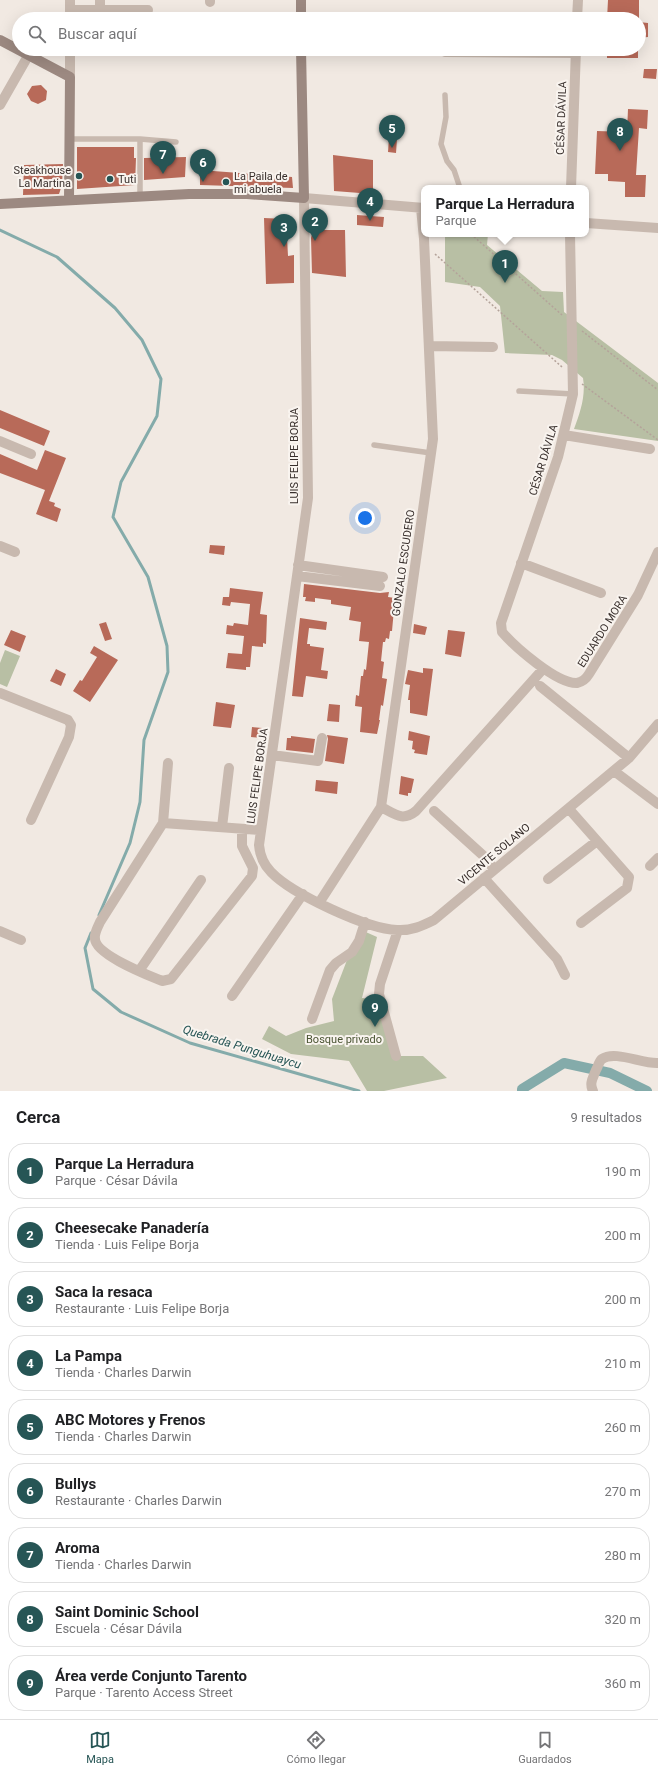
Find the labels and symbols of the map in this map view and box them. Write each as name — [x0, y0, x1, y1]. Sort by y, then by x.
street label: CÉSAR DÁVILA — [554, 80, 569, 155]
pin: 5 — [379, 115, 405, 148]
pin: 8 — [607, 118, 633, 151]
pin: 7 — [150, 141, 176, 174]
pin: 6 — [190, 149, 216, 182]
place label: Steakhouse La Martina — [14, 164, 71, 190]
place label: La Paila de mi abuela — [234, 170, 288, 196]
marker: Steakhouse La Martina — [74, 171, 84, 181]
place label: Tuti — [118, 173, 136, 186]
marker: Tuti — [105, 174, 115, 184]
marker: La Paila de mi abuela — [221, 177, 231, 187]
pin: 4 — [357, 188, 383, 221]
pin: 2 — [302, 208, 328, 241]
pin: 3 — [271, 214, 297, 247]
pin: 1 — [492, 250, 518, 283]
street label: LUIS FELIPE BORJA — [288, 407, 301, 504]
street label: CÉSAR DÁVILA — [526, 422, 561, 497]
your location — [355, 508, 375, 528]
street label: GONZALO ESCUDERO — [390, 509, 417, 617]
street label: EDUARDO MORA — [575, 592, 630, 670]
street label: LUIS FELIPE BORJA — [244, 727, 271, 825]
street label: VICENTE SOLANO — [456, 821, 533, 888]
pin: 9 — [362, 994, 388, 1027]
water label: Quebrada Punguhuaycu — [181, 1022, 303, 1072]
park label: Bosque privado — [306, 1033, 382, 1046]

